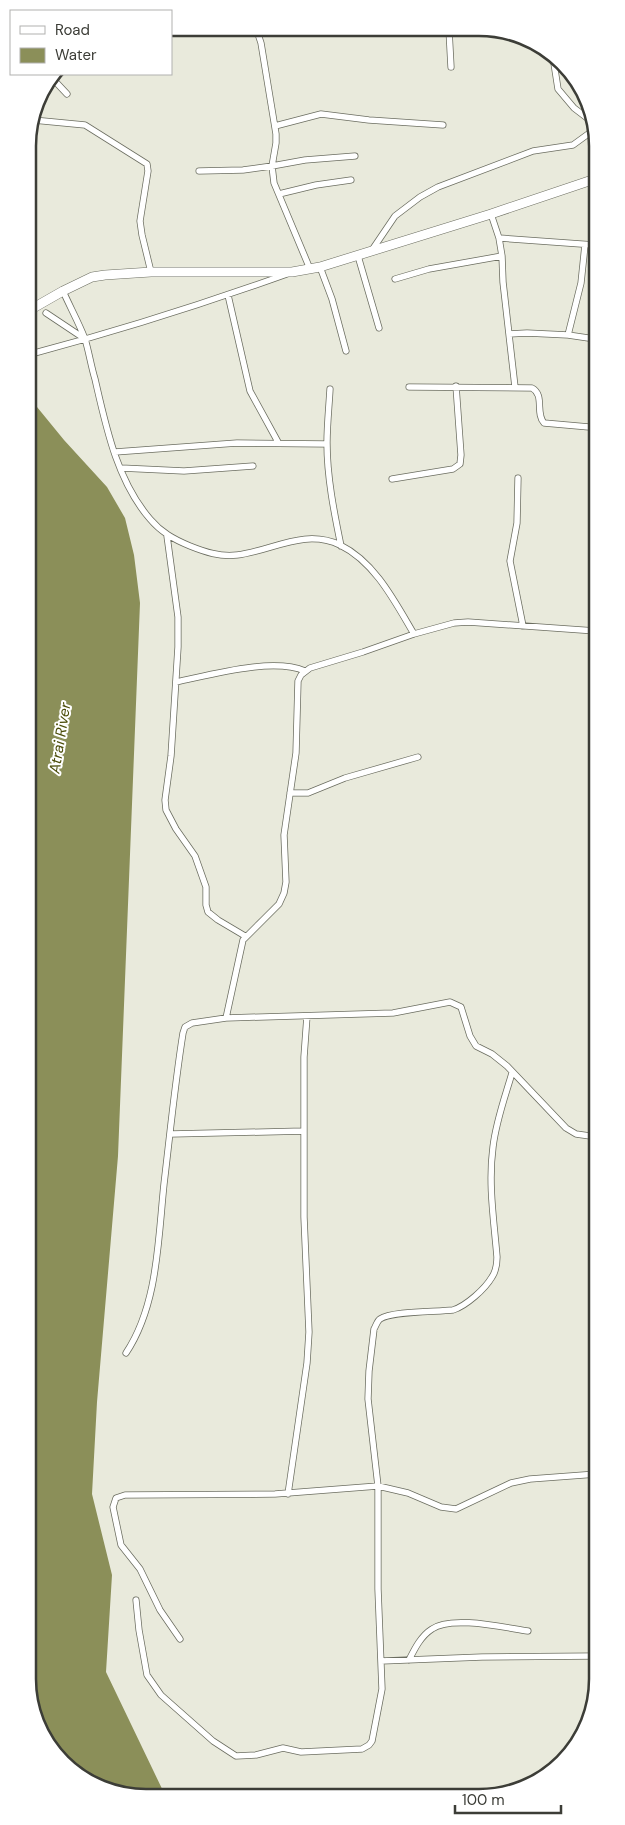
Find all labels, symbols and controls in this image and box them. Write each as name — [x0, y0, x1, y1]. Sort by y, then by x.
legend — [10, 10, 172, 75]
text: Road — [55, 20, 90, 40]
text: Water — [55, 45, 97, 65]
water label: Atrai River — [44, 701, 76, 776]
scale bar — [455, 1782, 561, 1814]
text: 100 m — [462, 1790, 505, 1810]

